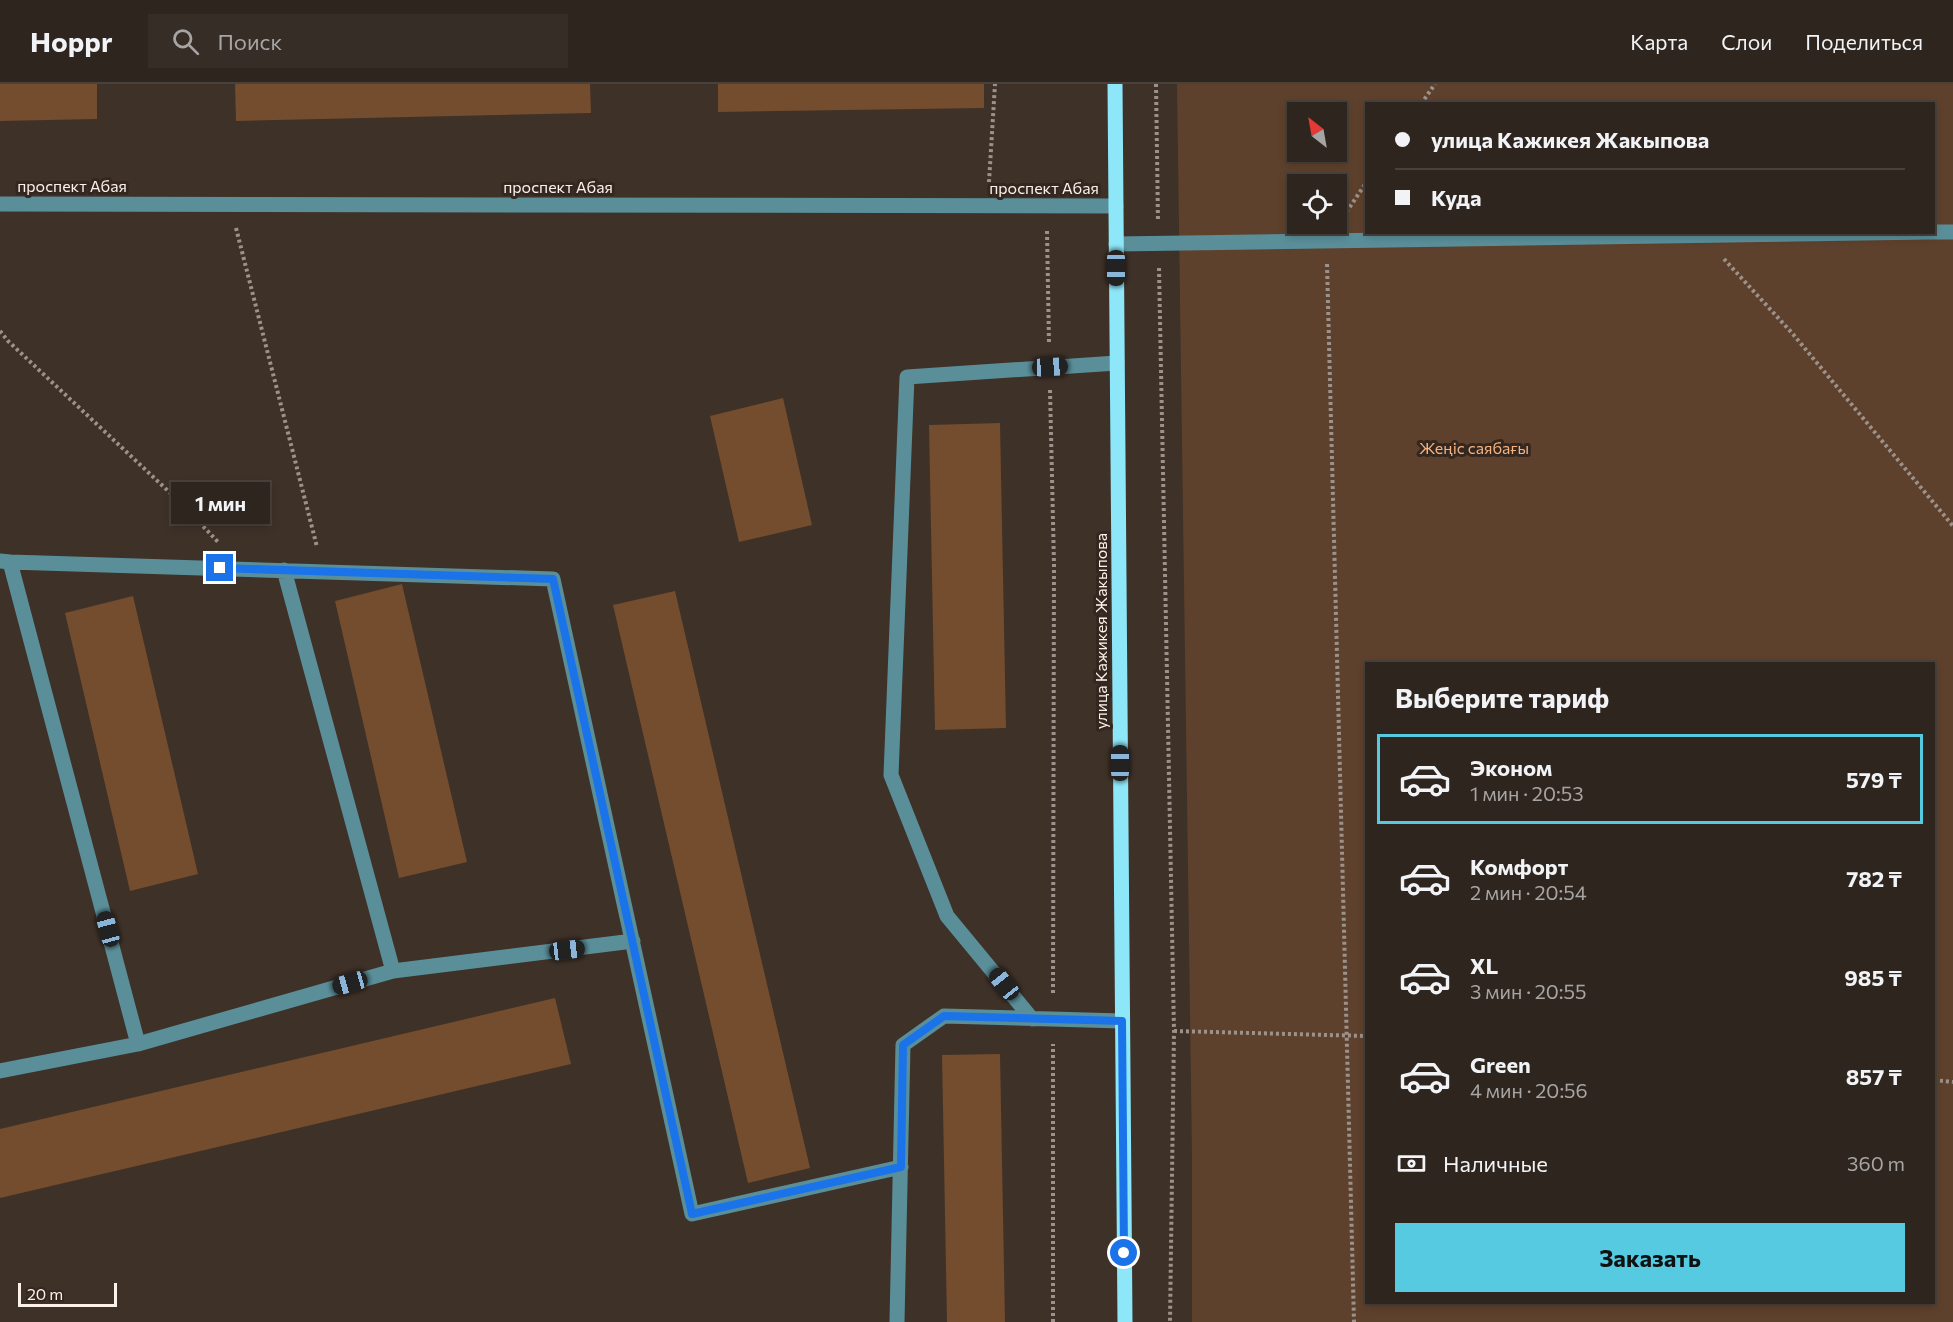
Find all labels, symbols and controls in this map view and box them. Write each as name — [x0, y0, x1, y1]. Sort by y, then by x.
search box — [148, 14, 568, 68]
text: Hoppr — [30, 24, 112, 58]
icon: search — [169, 25, 202, 58]
text: Поиск — [217, 28, 282, 55]
text: Карта — [1630, 29, 1688, 54]
text: Слои — [1721, 29, 1772, 54]
text: Поделиться — [1805, 29, 1923, 54]
north arrow — [1287, 102, 1347, 162]
map controls — [1287, 102, 1347, 234]
text: улица Кажикея Жакыпова — [1431, 126, 1709, 153]
button: locate — [1287, 174, 1347, 234]
street label: проспект Абая — [17, 176, 127, 195]
street label: проспект Абая — [503, 177, 613, 196]
street label: проспект Абая — [989, 178, 1099, 197]
text: Куда — [1431, 184, 1481, 211]
car — [1107, 250, 1125, 286]
car — [1032, 357, 1068, 377]
park label: Жеңіс саябағы — [1419, 438, 1529, 457]
callout: 1 мин — [170, 481, 270, 523]
text: 1 мин — [195, 491, 246, 515]
street label: улица Кажикея Жакыпова — [1091, 533, 1110, 729]
route end — [206, 554, 233, 581]
text: Выберите тариф — [1395, 681, 1609, 714]
car — [1111, 745, 1129, 781]
icon: car — [1398, 752, 1452, 806]
text: Эконом — [1470, 754, 1552, 781]
text: 579 ₸ — [1846, 766, 1902, 793]
text: 1 мин · 20:53 — [1470, 781, 1584, 805]
icon: car — [1398, 851, 1452, 905]
text: Комфорт — [1470, 853, 1568, 880]
text: 782 ₸ — [1846, 865, 1902, 892]
text: 2 мин · 20:54 — [1470, 880, 1587, 904]
car — [95, 909, 121, 949]
car — [548, 939, 586, 961]
icon: car — [1398, 950, 1452, 1004]
text: XL — [1470, 952, 1498, 979]
car — [986, 964, 1022, 1004]
text: 985 ₸ — [1844, 964, 1902, 991]
car — [330, 969, 370, 997]
text: 3 мин · 20:55 — [1470, 979, 1587, 1003]
icon: car — [1398, 1049, 1452, 1103]
text: Green — [1470, 1051, 1531, 1078]
text: 857 ₸ — [1846, 1063, 1902, 1090]
text: 4 мин · 20:56 — [1470, 1078, 1588, 1102]
icon: cash — [1395, 1147, 1428, 1180]
text: Наличные — [1443, 1150, 1548, 1177]
text: 360 m — [1847, 1151, 1905, 1175]
button: Заказать — [1395, 1223, 1905, 1292]
route start — [1110, 1239, 1137, 1266]
scale bar — [18, 1280, 117, 1308]
text: 20 m — [27, 1284, 63, 1303]

